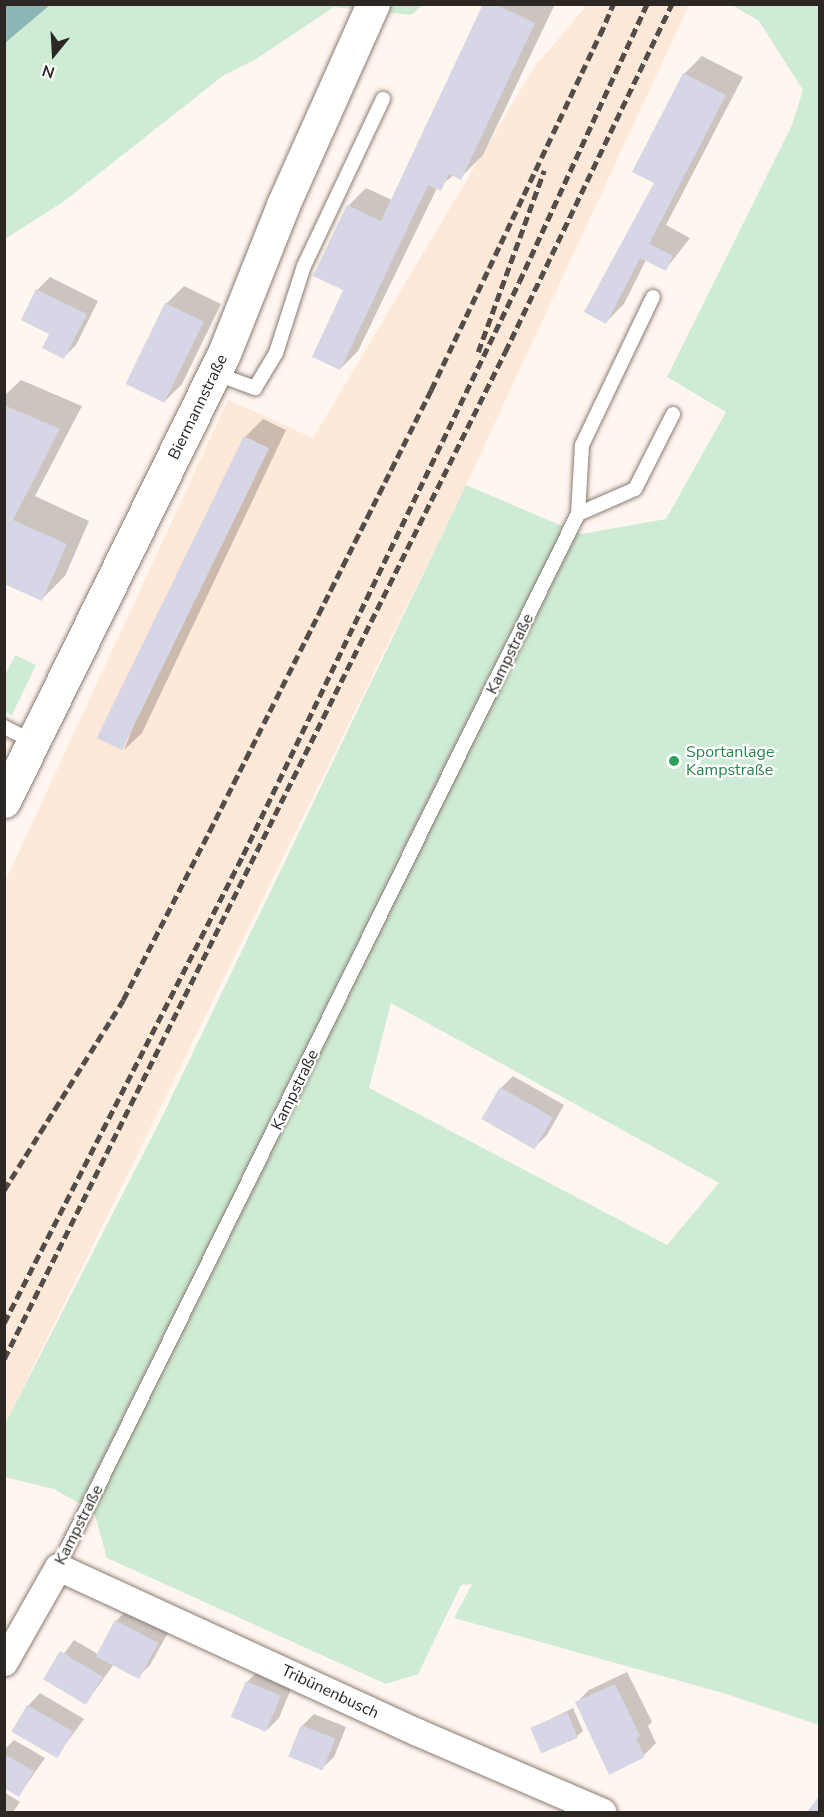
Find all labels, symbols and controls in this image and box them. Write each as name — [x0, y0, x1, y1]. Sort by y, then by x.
north arrow — [24, 24, 84, 84]
text: N — [39, 59, 58, 83]
street label: Biermannstraße — [164, 351, 232, 463]
street label: Kampstraße — [482, 611, 538, 697]
place label: Sportanlage Kampstraße — [686, 742, 774, 780]
marker: Sportanlage Kampstraße — [667, 754, 681, 768]
street label: Kampstraße — [267, 1047, 323, 1133]
street label: Kampstraße — [51, 1482, 107, 1568]
street label: Tribünenbusch — [278, 1661, 382, 1723]

